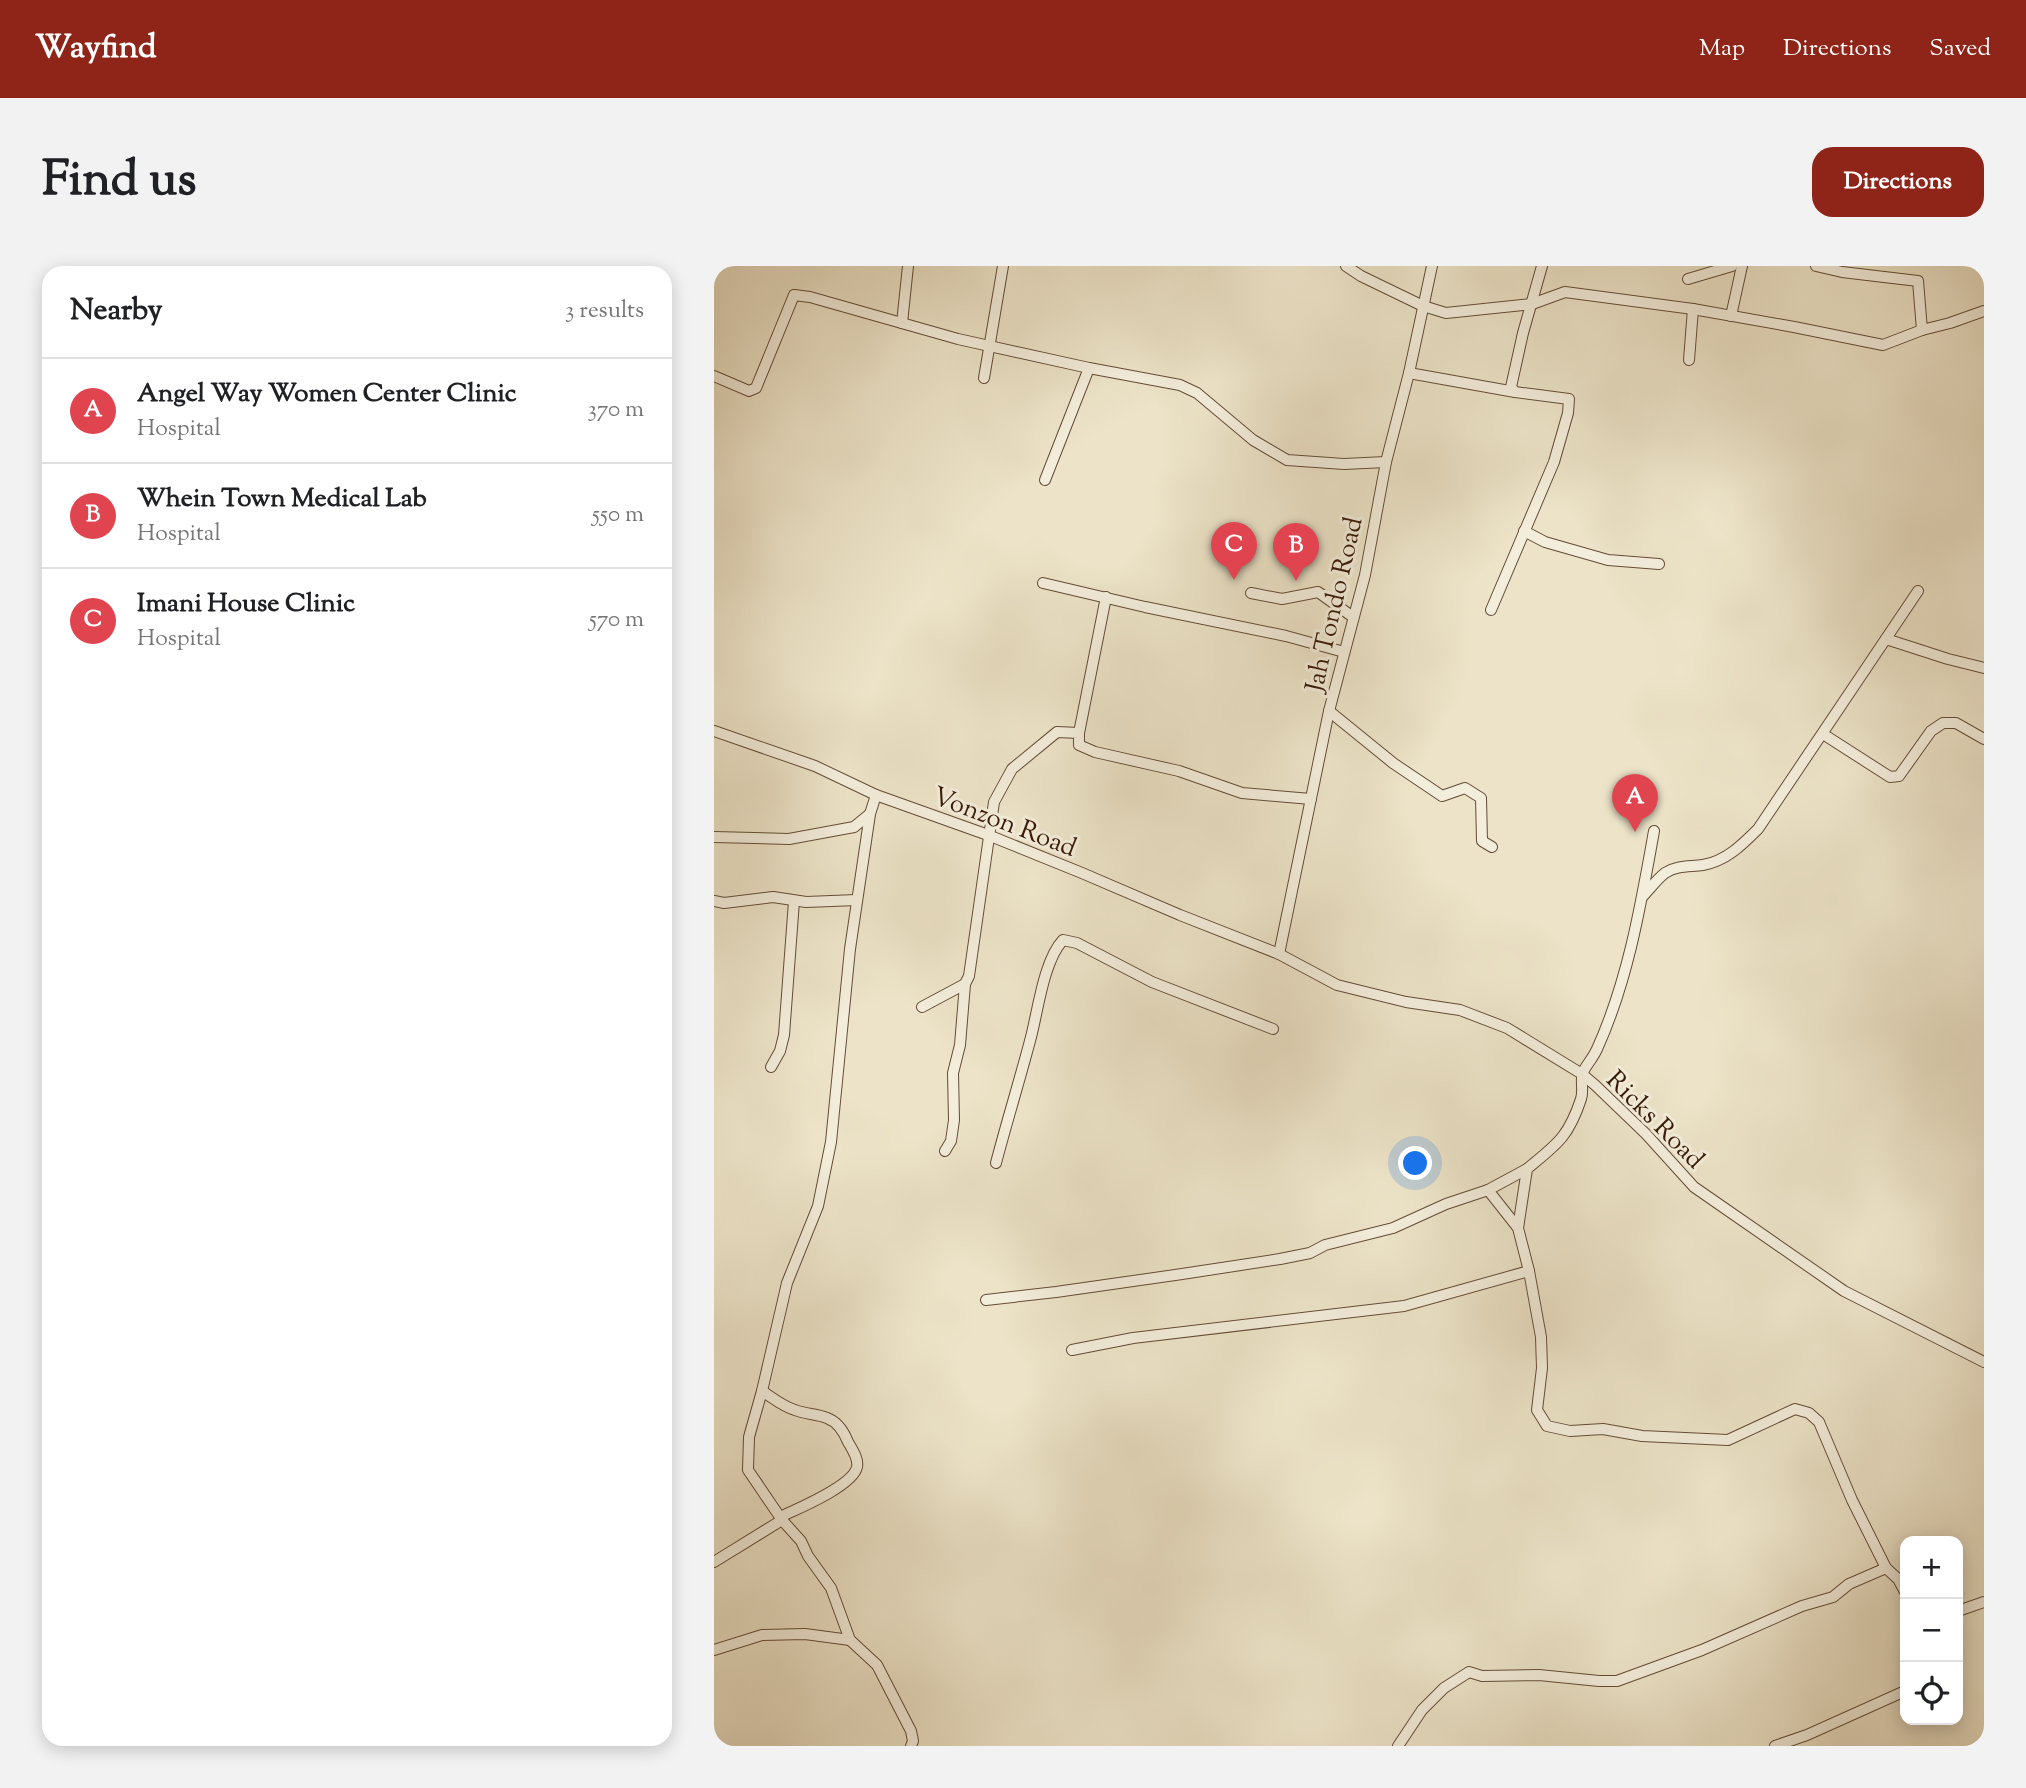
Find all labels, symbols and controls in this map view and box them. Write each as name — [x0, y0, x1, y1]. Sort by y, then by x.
text: Wayfind — [35, 25, 157, 73]
text: Map — [1699, 32, 1745, 66]
text: Directions — [1783, 32, 1891, 66]
text: Saved — [1929, 32, 1991, 66]
text: Find us — [42, 147, 196, 217]
button: Directions — [1812, 147, 1984, 217]
text: Nearby — [70, 290, 162, 333]
text: 3 results — [565, 295, 644, 328]
text: Angel Way Women Center Clinic — [137, 376, 517, 413]
text: A — [84, 394, 102, 427]
text: 370 m — [588, 394, 644, 427]
text: Hospital — [137, 413, 221, 446]
text: Whein Town Medical Lab — [137, 481, 427, 518]
text: B — [86, 499, 100, 532]
text: 550 m — [592, 499, 644, 532]
street label: Jah Tondo Road — [1297, 513, 1374, 698]
text: Hospital — [137, 518, 221, 551]
pin: C — [1211, 522, 1257, 580]
pin: B — [1273, 523, 1319, 581]
text: Imani House Clinic — [137, 586, 355, 623]
text: C — [84, 604, 102, 637]
text: 570 m — [589, 604, 644, 637]
text: Hospital — [137, 623, 221, 656]
pin: A — [1612, 774, 1658, 832]
street label: Vonzon Road — [927, 779, 1082, 868]
street label: Ricks Road — [1597, 1063, 1712, 1179]
your location — [1398, 1146, 1432, 1180]
map controls — [1900, 1536, 1963, 1725]
button: + — [1900, 1536, 1963, 1599]
button: − — [1900, 1599, 1963, 1662]
button: locate — [1900, 1662, 1963, 1725]

